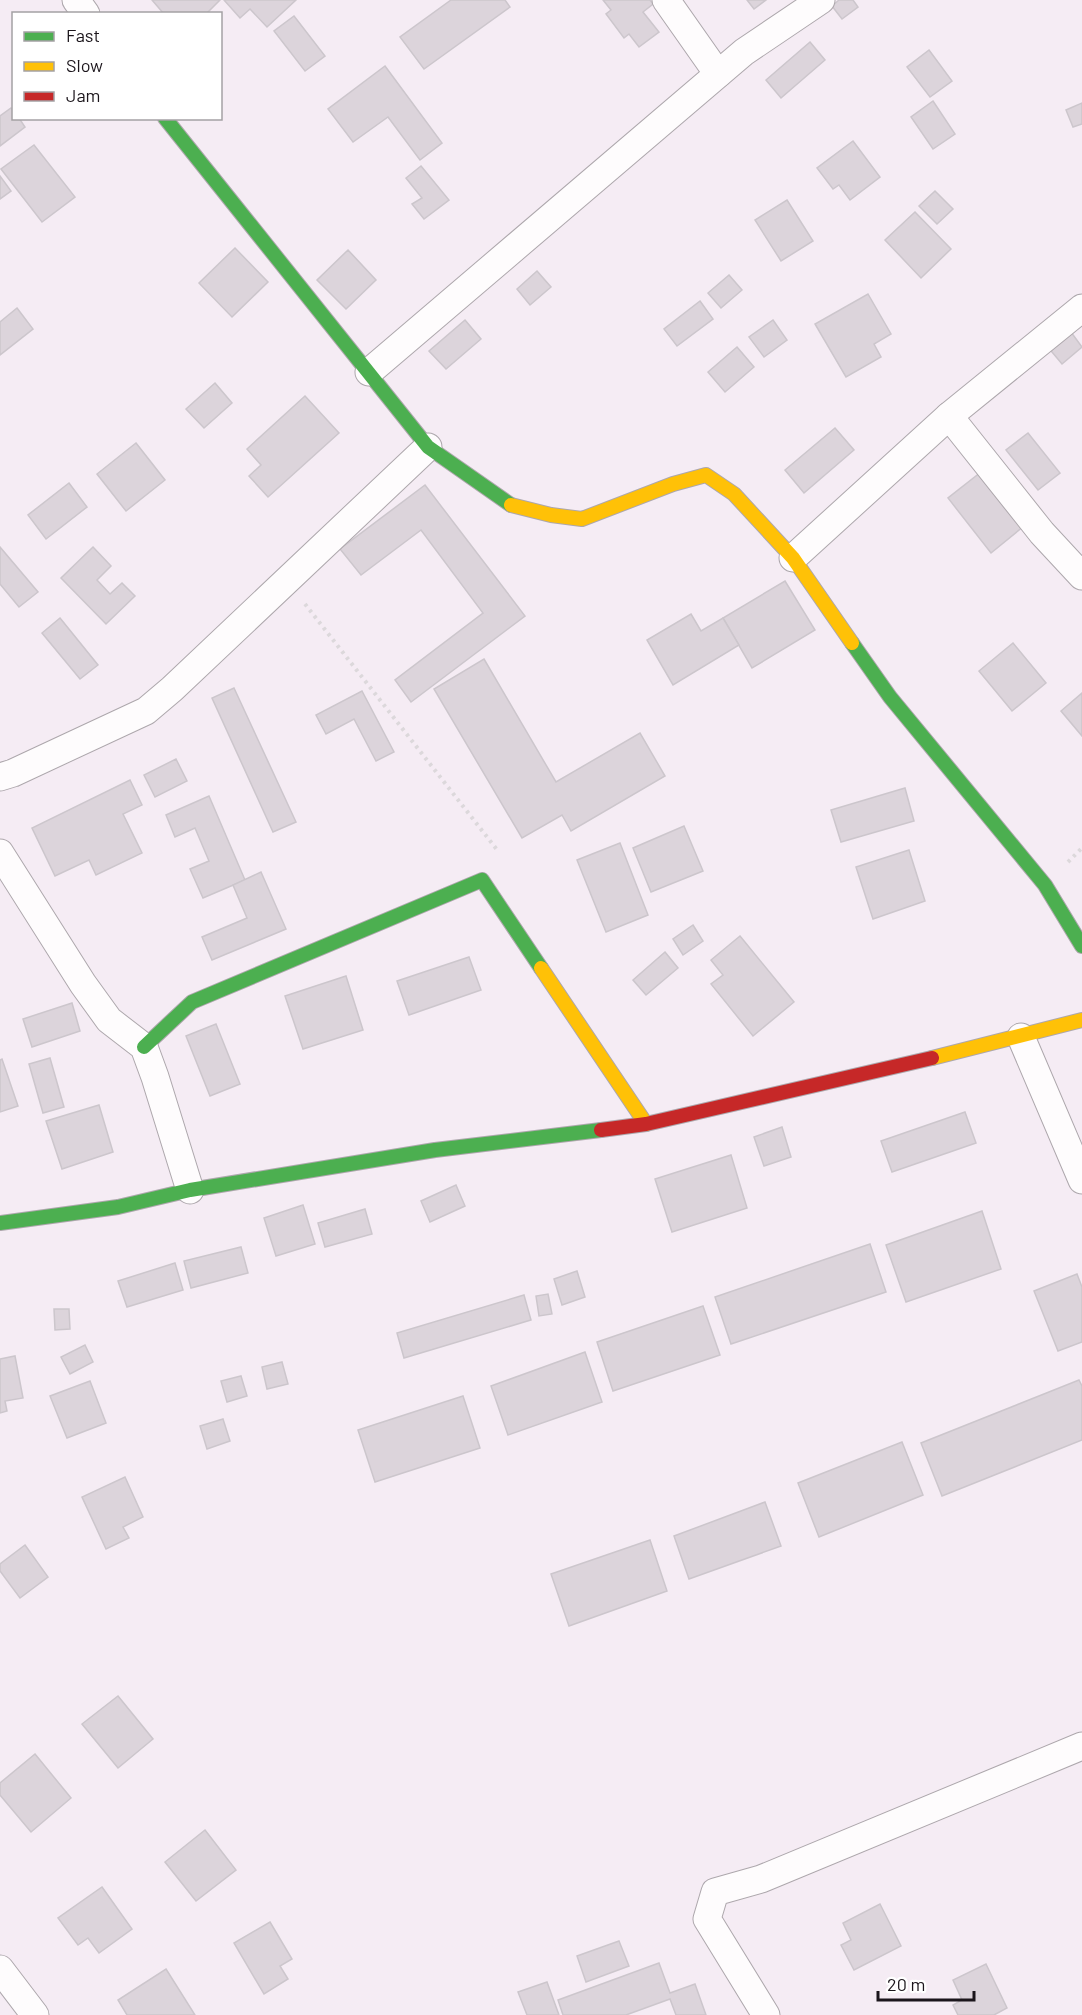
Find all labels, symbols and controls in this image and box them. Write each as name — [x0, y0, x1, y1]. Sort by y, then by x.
legend — [12, 12, 222, 120]
text: Fast — [66, 24, 100, 46]
text: Slow — [66, 54, 103, 76]
text: Jam — [66, 84, 100, 106]
scale bar — [878, 1964, 974, 2002]
text: 20 m — [887, 1973, 925, 1995]

